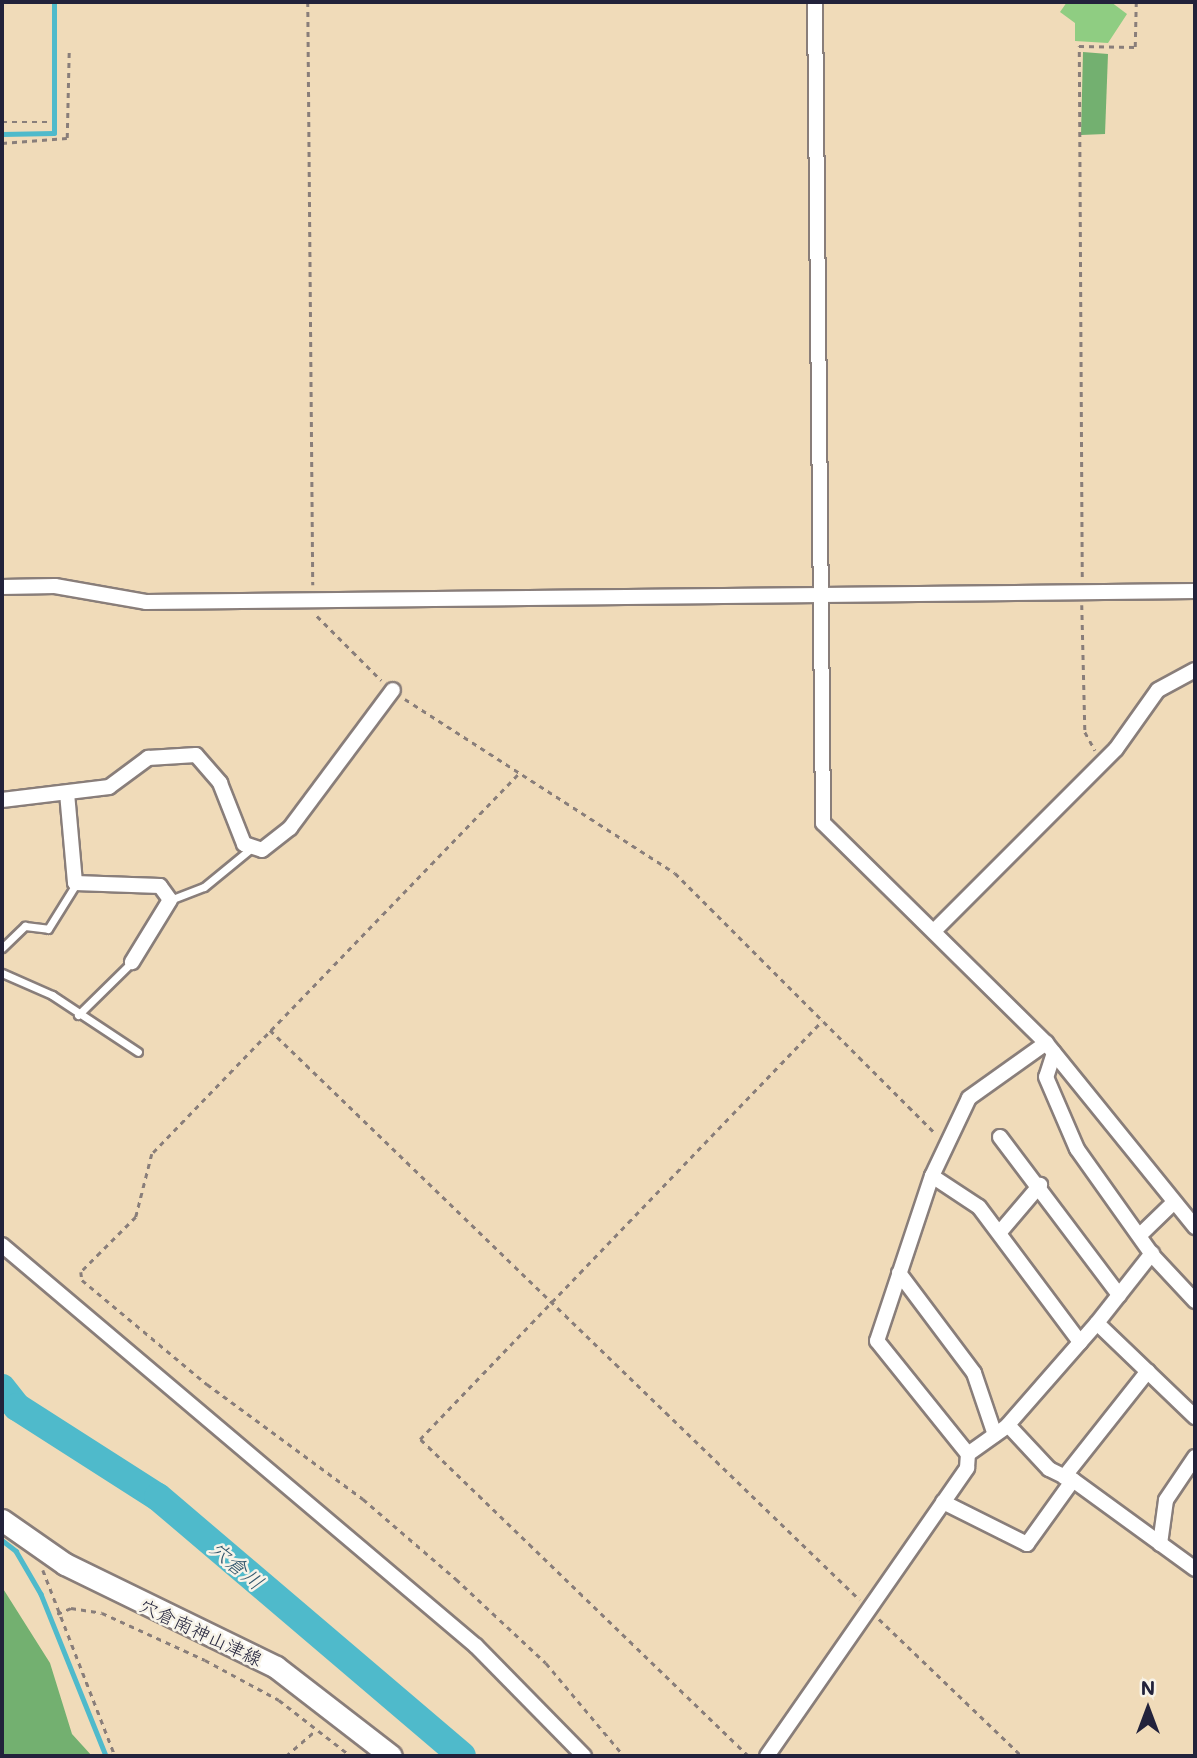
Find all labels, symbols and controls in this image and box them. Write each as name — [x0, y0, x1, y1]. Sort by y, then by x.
water label: 穴倉川 — [205, 1535, 269, 1595]
street label: 穴倉南神山津線 — [136, 1594, 266, 1670]
north arrow — [1113, 1674, 1183, 1744]
text: N — [1141, 1675, 1155, 1700]

